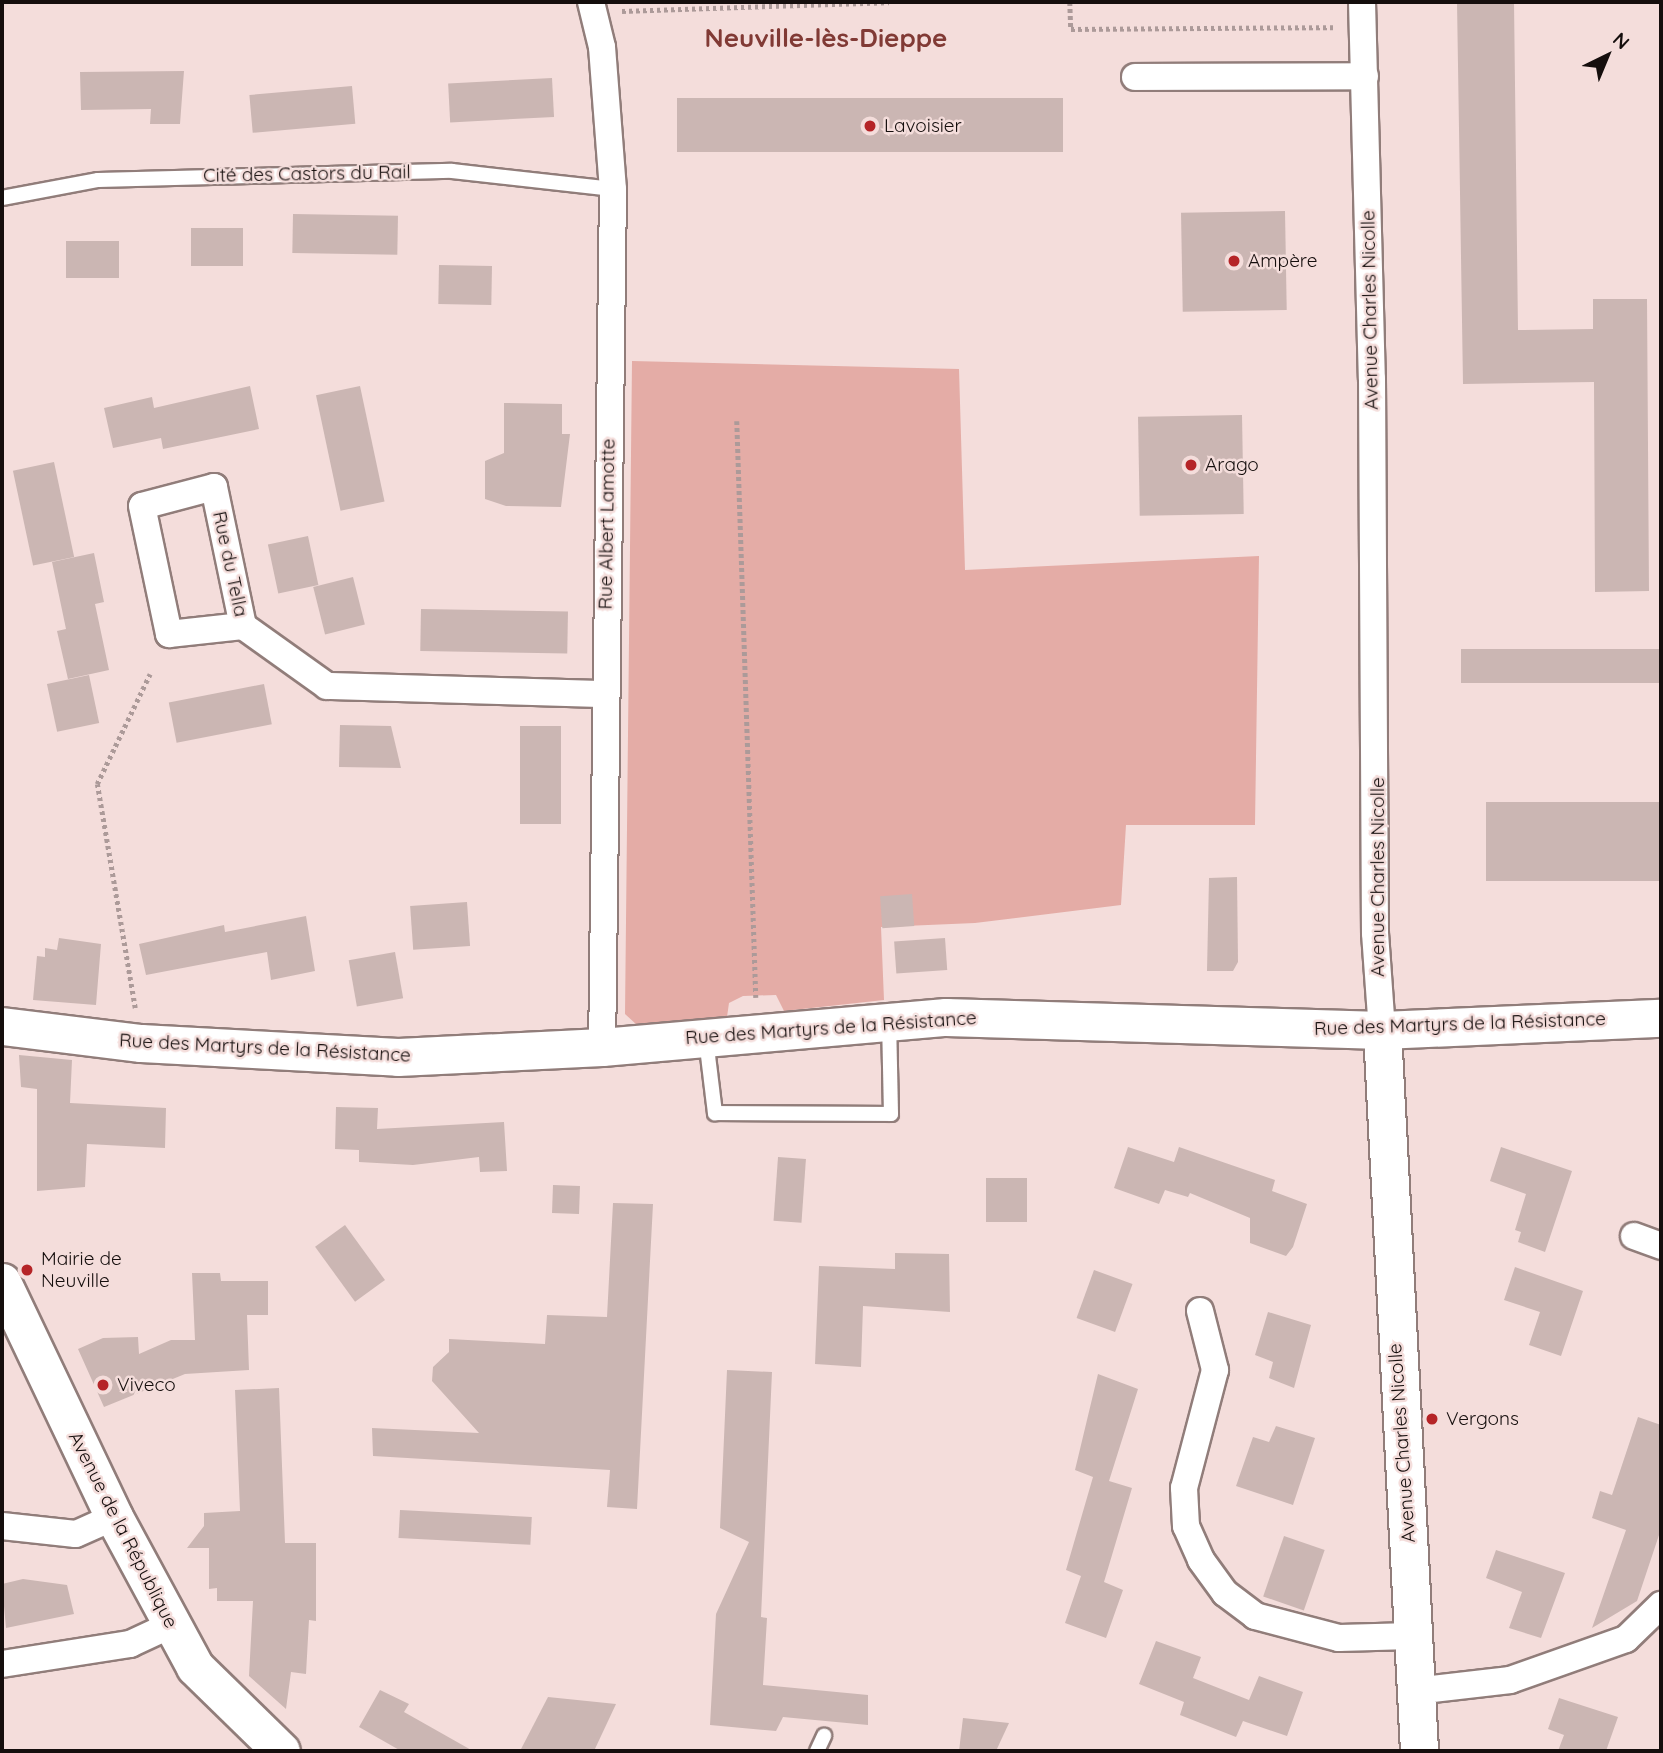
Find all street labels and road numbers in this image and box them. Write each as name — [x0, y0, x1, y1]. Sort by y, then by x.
street label: Cité des Castors du Rail — [203, 161, 411, 187]
street label: Avenue Charles Nicolle — [1357, 210, 1383, 410]
street label: Rue Albert Lamotte — [594, 438, 620, 610]
street label: Rue du Tella — [208, 509, 252, 619]
street label: Avenue Charles Nicolle — [1367, 777, 1389, 977]
street label: Rue des Martyrs de la Résistance — [685, 1006, 977, 1050]
street label: Rue des Martyrs de la Résistance — [1314, 1008, 1606, 1040]
street label: Rue des Martyrs de la Résistance — [119, 1029, 411, 1067]
street label: Avenue Charles Nicolle — [1384, 1343, 1420, 1543]
street label: Avenue de la République — [63, 1428, 183, 1632]

